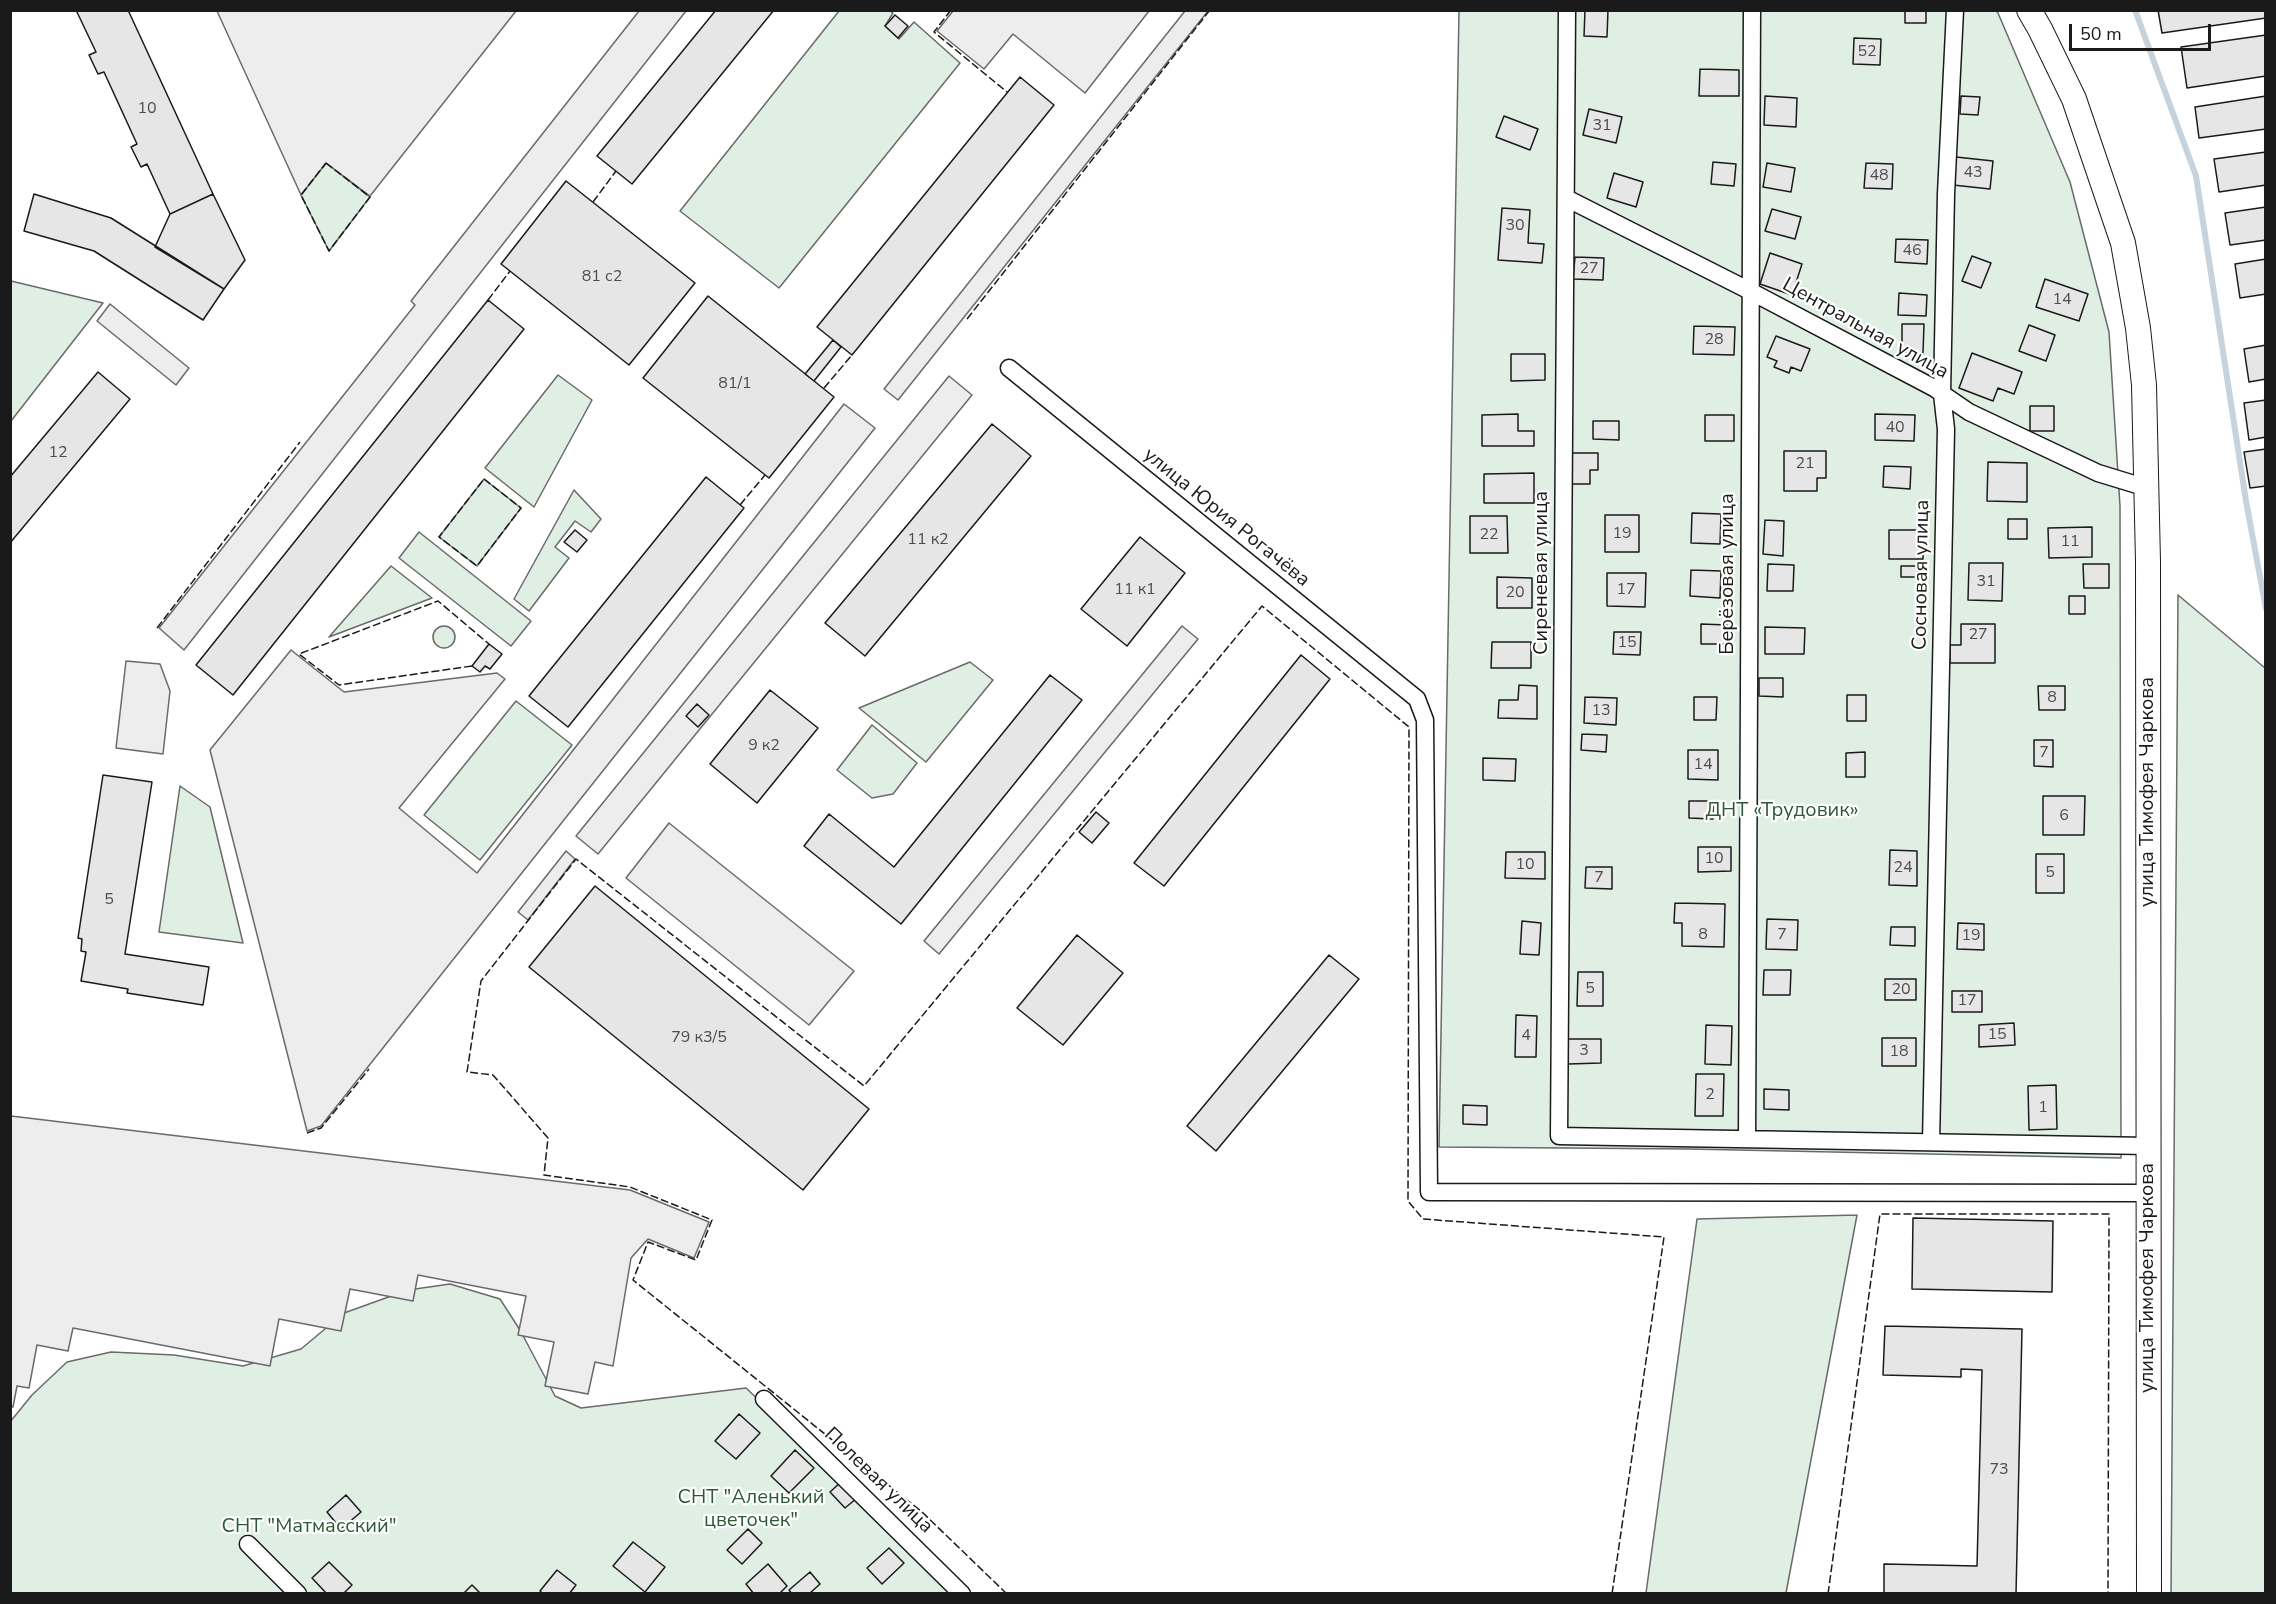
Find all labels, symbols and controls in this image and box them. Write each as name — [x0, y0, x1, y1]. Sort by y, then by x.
scale bar — [2072, 12, 2214, 50]
text: 50 m — [2080, 22, 2122, 46]
house number: 52 — [1857, 42, 1877, 62]
house number: 10 — [137, 99, 157, 119]
house number: 31 — [1592, 116, 1612, 136]
house number: 43 — [1963, 163, 1983, 183]
house number: 48 — [1869, 166, 1889, 186]
house number: 30 — [1505, 216, 1525, 236]
house number: 46 — [1902, 241, 1922, 261]
house number: 27 — [1579, 259, 1599, 279]
house number: 81 с2 — [582, 267, 622, 287]
street label: Центральная улица — [1778, 273, 1952, 385]
house number: 14 — [2052, 290, 2072, 310]
house number: 28 — [1704, 330, 1724, 350]
house number: 81/1 — [718, 374, 752, 394]
house number: 40 — [1885, 418, 1905, 438]
house number: 12 — [48, 443, 68, 463]
street label: улица Юрия Рогачёва — [1138, 443, 1314, 593]
house number: 21 — [1795, 454, 1815, 474]
street label: Сиреневая улица — [1530, 491, 1554, 655]
street label: Берёзовая улица — [1716, 493, 1740, 655]
street label: Сосновая улица — [1909, 500, 1935, 650]
house number: 19 — [1612, 524, 1632, 544]
house number: 22 — [1479, 525, 1499, 545]
house number: 11 к2 — [907, 530, 949, 550]
house number: 11 — [2060, 532, 2080, 552]
house number: 31 — [1976, 572, 1996, 592]
house number: 11 к1 — [1114, 580, 1156, 600]
house number: 17 — [1616, 580, 1636, 600]
house number: 20 — [1505, 583, 1525, 603]
house number: 27 — [1968, 625, 1988, 645]
house number: 15 — [1617, 633, 1637, 653]
street label: улица Тимофея Чаркова — [2136, 677, 2160, 907]
house number: 8 — [2047, 688, 2057, 708]
house number: 13 — [1591, 701, 1611, 721]
house number: 9 к2 — [748, 736, 780, 756]
house number: 7 — [2039, 743, 2049, 763]
house number: 14 — [1693, 755, 1713, 775]
park label: ДНТ «Трудовик» — [1705, 799, 1859, 823]
house number: 6 — [2059, 806, 2069, 826]
house number: 10 — [1704, 849, 1724, 869]
house number: 10 — [1515, 855, 1535, 875]
house number: 24 — [1893, 858, 1913, 878]
house number: 5 — [2045, 863, 2055, 883]
house number: 7 — [1594, 868, 1604, 888]
house number: 5 — [104, 890, 114, 910]
house number: 8 — [1698, 925, 1708, 945]
house number: 7 — [1777, 925, 1787, 945]
house number: 19 — [1961, 926, 1981, 946]
house number: 5 — [1585, 979, 1595, 999]
house number: 20 — [1891, 980, 1911, 1000]
house number: 17 — [1957, 991, 1977, 1011]
house number: 15 — [1987, 1025, 2007, 1045]
house number: 4 — [1521, 1026, 1531, 1046]
house number: 79 к3/5 — [671, 1028, 727, 1048]
house number: 3 — [1579, 1041, 1589, 1061]
house number: 18 — [1889, 1042, 1909, 1062]
house number: 2 — [1705, 1085, 1715, 1105]
house number: 1 — [2038, 1098, 2048, 1118]
street label: улица Тимофея Чаркова — [2136, 1163, 2160, 1393]
street label: Полевая улица — [819, 1423, 937, 1539]
house number: 73 — [1989, 1460, 2009, 1480]
park label: СНТ "Аленький цветочек" — [678, 1486, 824, 1533]
park label: СНТ "Матмасский" — [221, 1515, 397, 1539]

